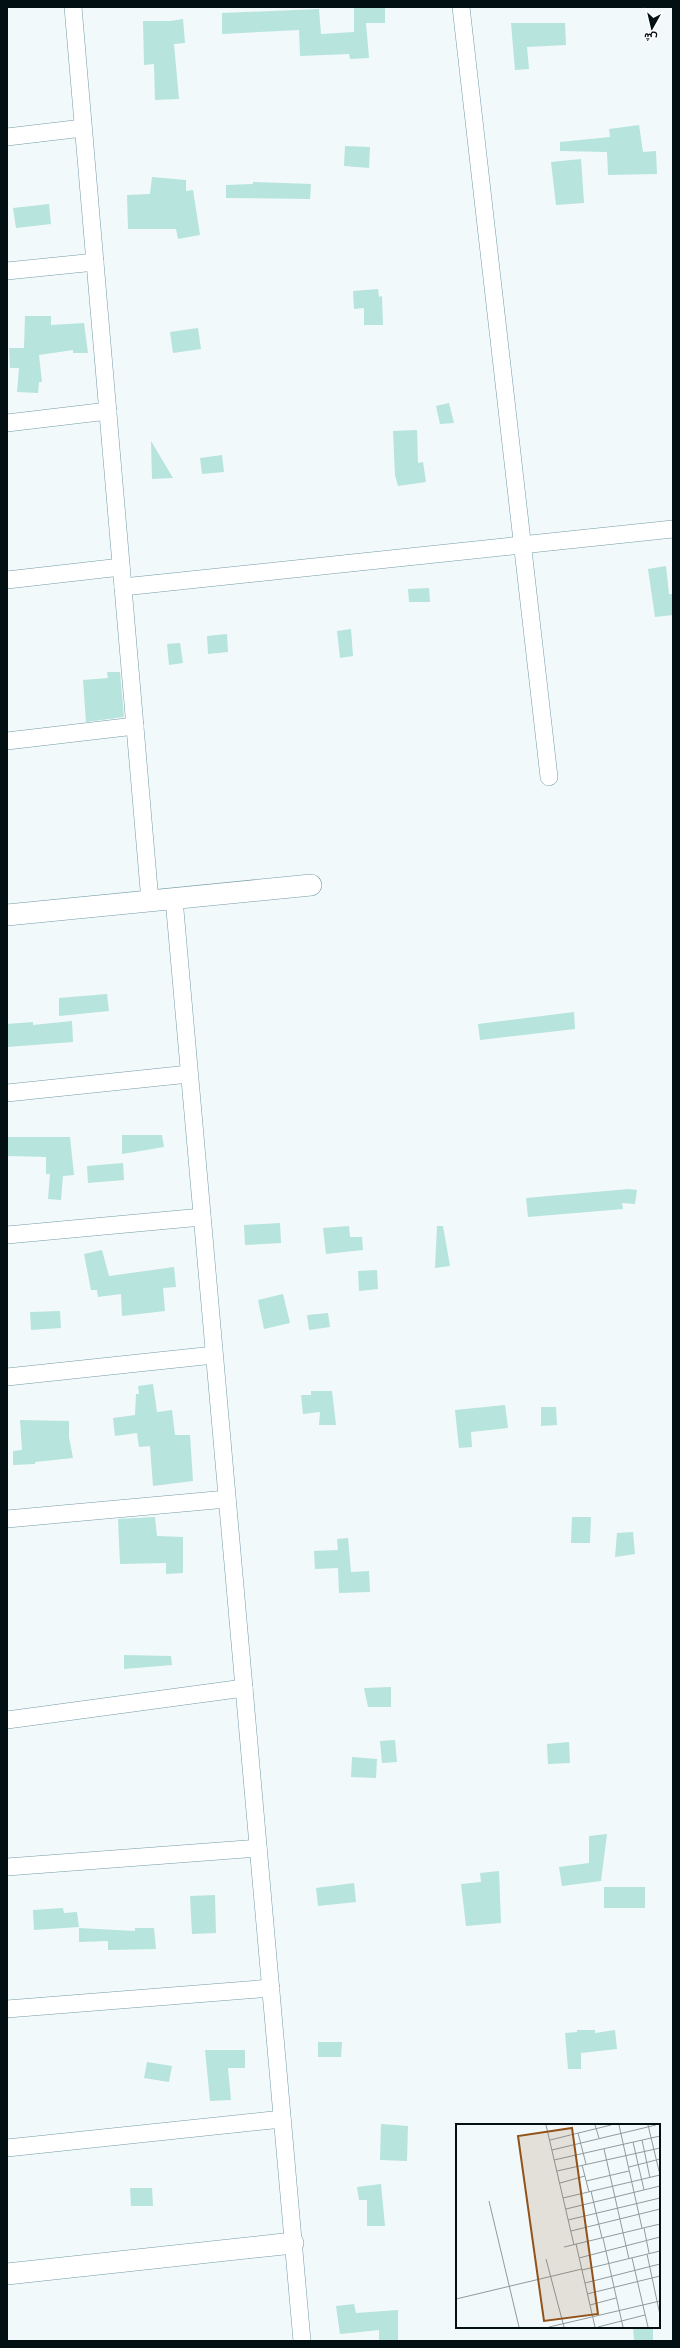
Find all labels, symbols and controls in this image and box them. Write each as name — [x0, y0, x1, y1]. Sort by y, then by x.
north arrow — [632, 8, 672, 48]
text: ش — [643, 30, 658, 45]
inset map — [456, 2124, 660, 2328]

